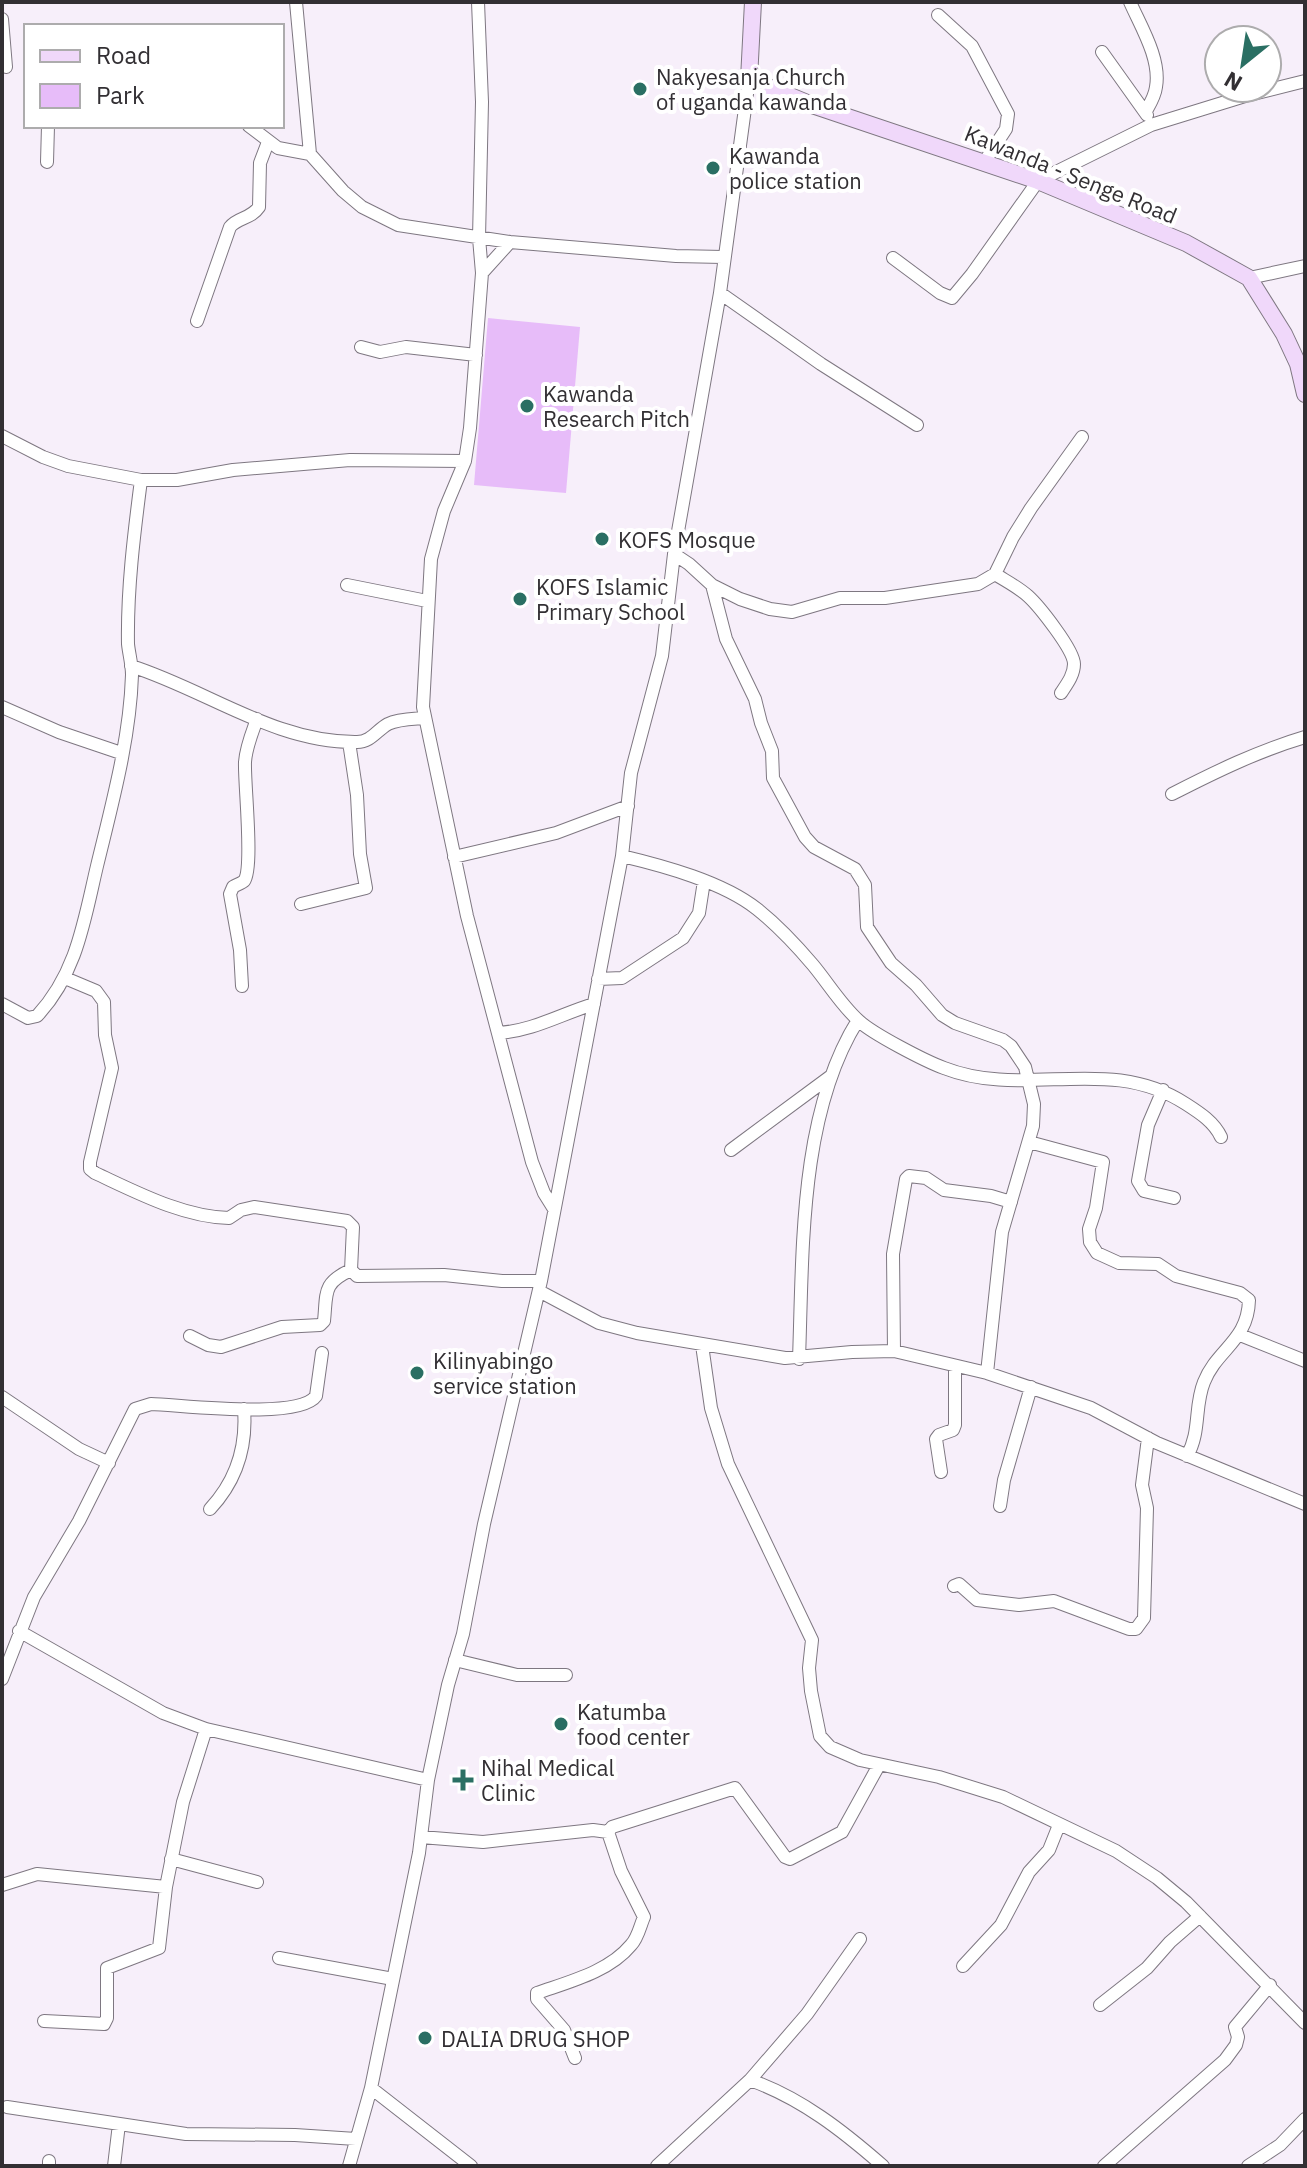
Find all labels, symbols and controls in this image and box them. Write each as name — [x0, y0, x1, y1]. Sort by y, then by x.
legend — [24, 24, 284, 128]
north arrow — [1203, 24, 1283, 104]
text: Road — [96, 39, 151, 71]
place label: Nakyesanja Church of uganda kawanda — [656, 62, 847, 116]
text: N — [1219, 65, 1247, 98]
text: Park — [96, 79, 145, 111]
marker: Nakyesanja Church of uganda kawanda — [631, 80, 649, 98]
street label: Kawanda - Senge Road — [961, 118, 1181, 230]
place label: Kawanda police station — [729, 141, 862, 195]
marker: Kawanda police station — [704, 159, 722, 177]
place label: Kawanda Research Pitch — [543, 379, 690, 433]
marker: Kawanda Research Pitch — [518, 397, 536, 415]
place label: KOFS Mosque — [618, 525, 755, 554]
marker: KOFS Mosque — [593, 530, 611, 548]
place label: KOFS Islamic Primary School — [536, 572, 685, 626]
marker: KOFS Islamic Primary School — [511, 590, 529, 608]
place label: Kilinyabingo service station — [433, 1346, 577, 1400]
marker: Kilinyabingo service station — [408, 1364, 426, 1382]
place label: Katumba food center — [577, 1697, 690, 1751]
marker: Katumba food center — [552, 1715, 570, 1733]
place label: Nihal Medical Clinic — [481, 1753, 614, 1807]
marker: Nihal Medical Clinic — [452, 1769, 474, 1791]
place label: DALIA DRUG SHOP — [441, 2024, 630, 2053]
marker: DALIA DRUG SHOP — [416, 2029, 434, 2047]

